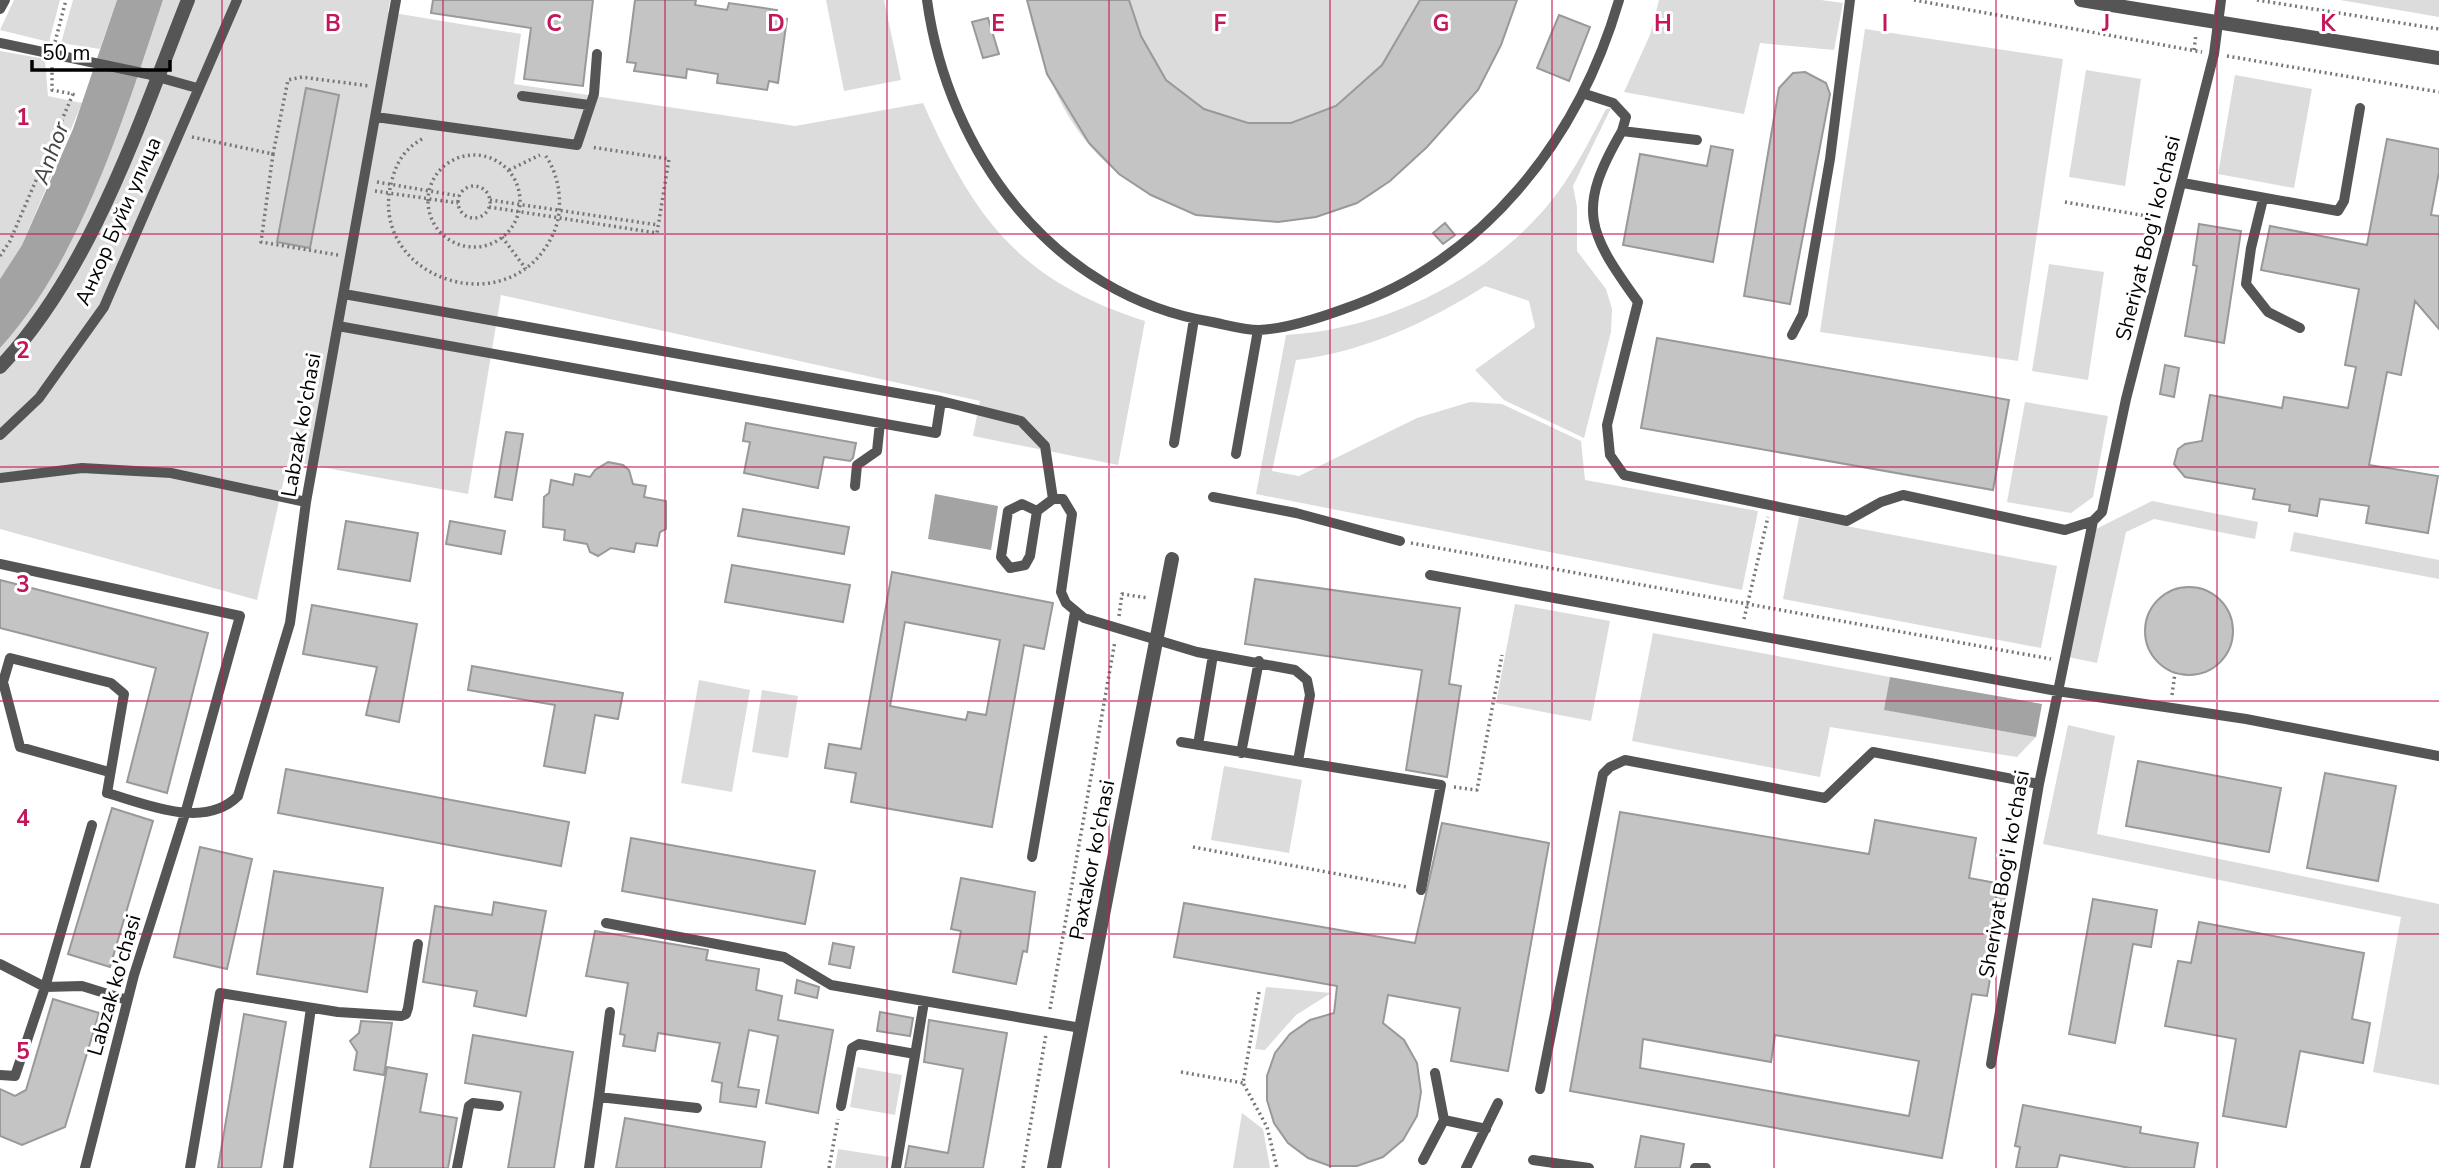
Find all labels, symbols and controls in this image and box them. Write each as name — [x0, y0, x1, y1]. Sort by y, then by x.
text: B — [325, 8, 341, 39]
text: C — [546, 8, 562, 39]
text: D — [767, 8, 785, 39]
text: E — [991, 8, 1005, 39]
text: F — [1214, 8, 1227, 39]
text: G — [1433, 8, 1449, 39]
text: H — [1654, 8, 1672, 39]
text: I — [1882, 8, 1888, 39]
text: J — [2101, 8, 2110, 39]
text: K — [2320, 8, 2336, 39]
scale bar — [32, 28, 170, 72]
text: 50 m — [42, 39, 91, 67]
text: 1 — [16, 102, 30, 133]
water label: Anhor — [25, 117, 77, 189]
street label: Анхор Буйи улица — [68, 132, 168, 310]
street label: Sheriyat Bog'i ko'chasi — [2109, 133, 2187, 343]
text: 2 — [16, 335, 30, 366]
street label: Labzak ko'chasi — [275, 351, 327, 499]
text: 3 — [16, 569, 30, 600]
street label: Sheriyat Bog'i ko'chasi — [1972, 768, 2036, 980]
street label: Paxtakor ko'chasi — [1063, 778, 1121, 942]
text: 4 — [16, 803, 30, 834]
street label: Labzak ko'chasi — [80, 911, 148, 1059]
text: 5 — [16, 1036, 30, 1067]

